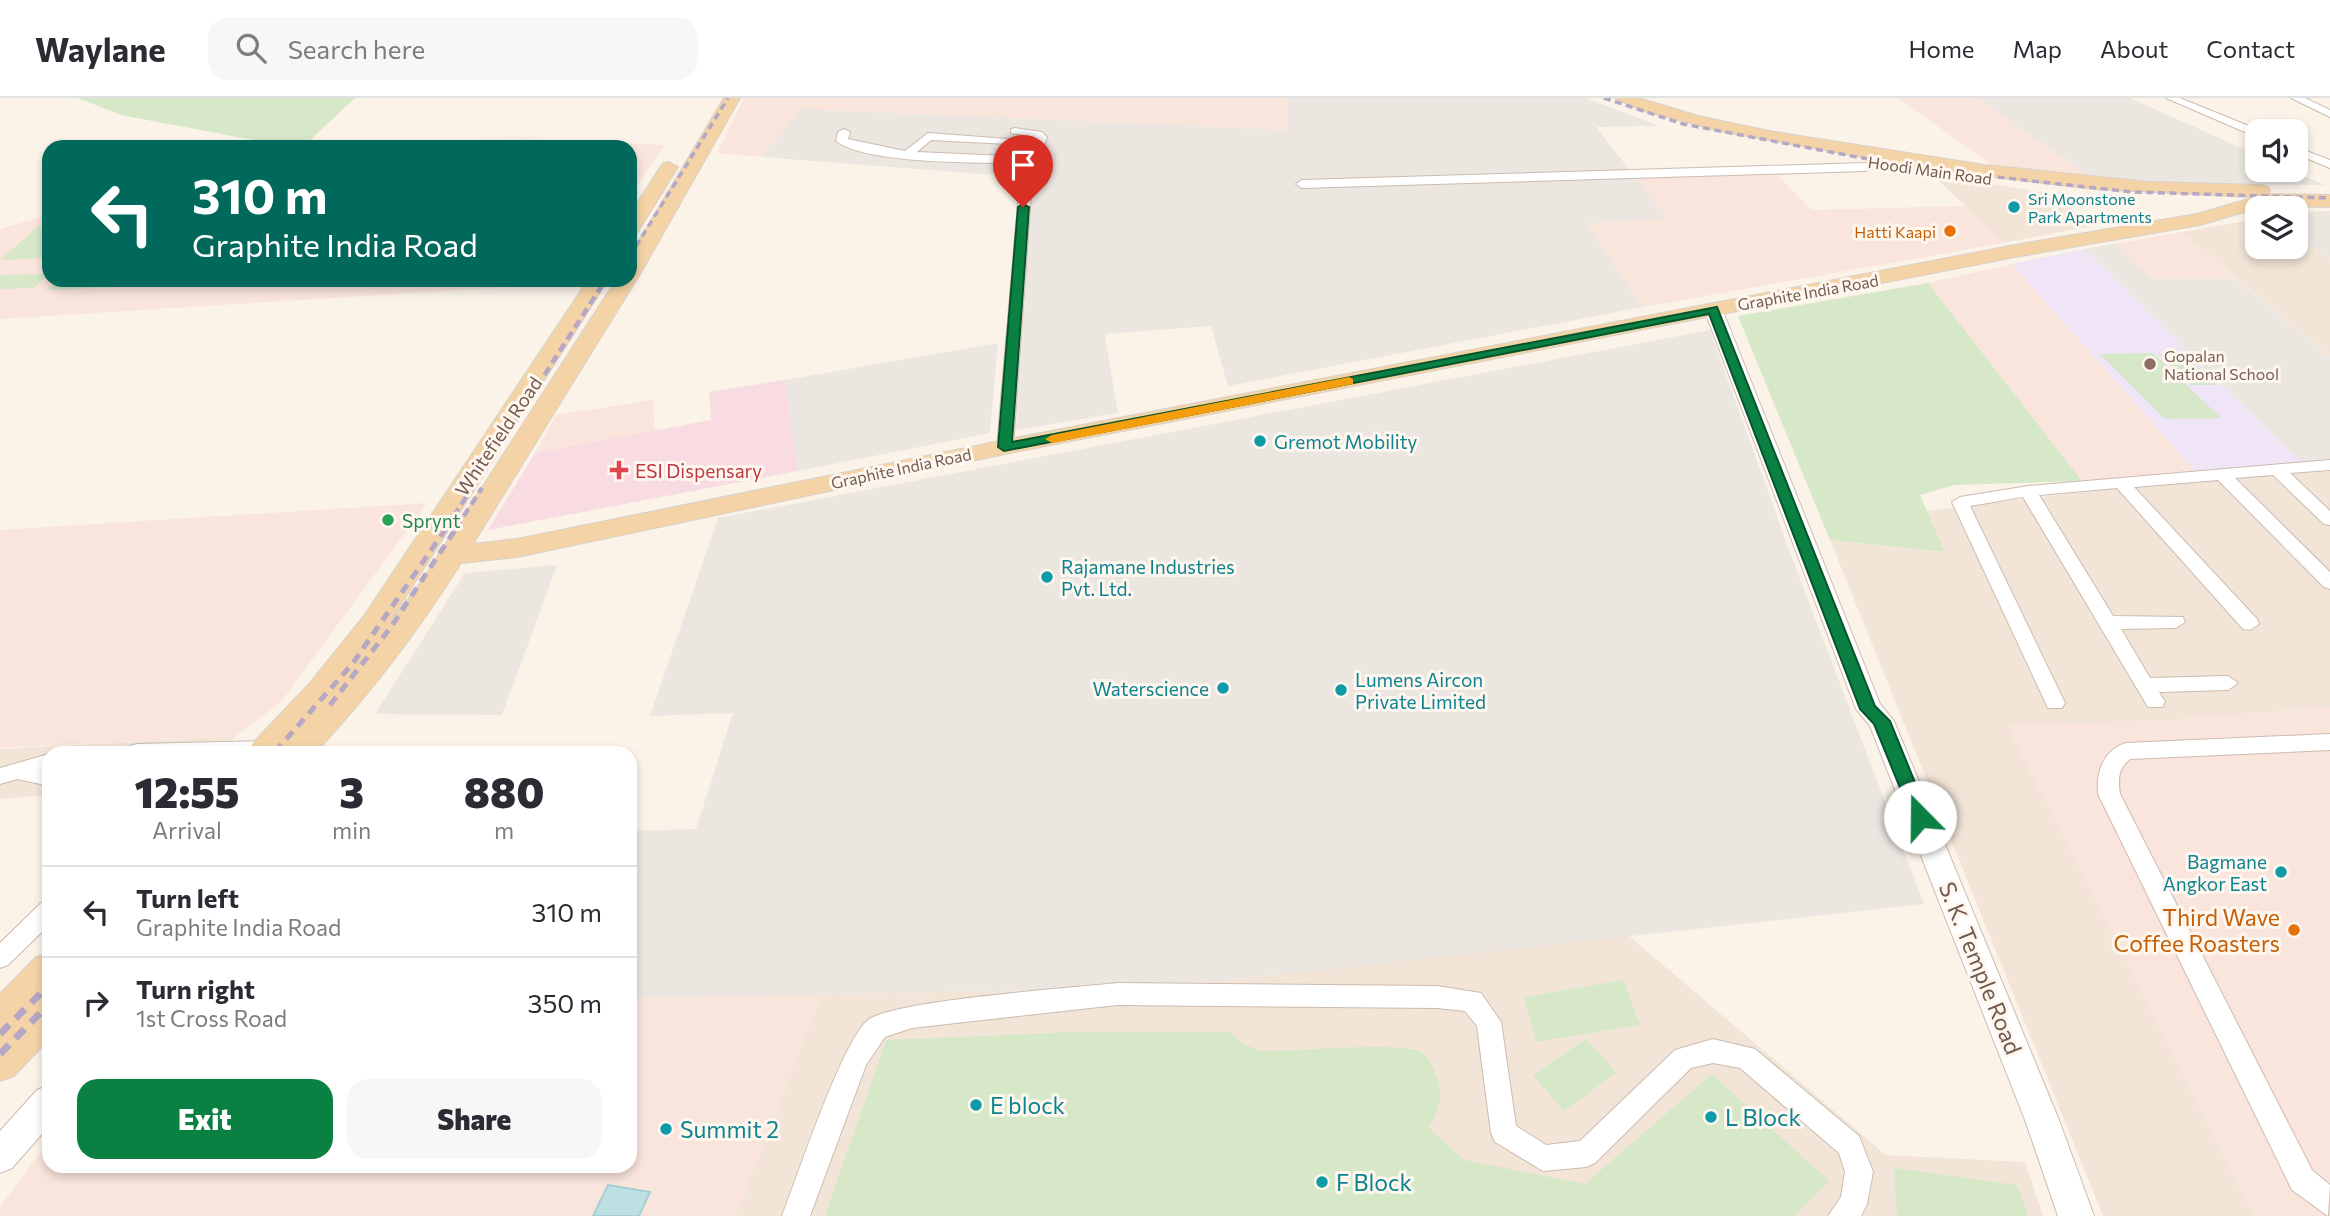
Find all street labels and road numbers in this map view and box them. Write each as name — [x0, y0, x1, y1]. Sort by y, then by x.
street label: Hoodi Main Road — [1867, 152, 1993, 188]
street label: Graphite India Road — [1736, 270, 1880, 314]
street label: Whitefield Road — [450, 372, 546, 500]
street label: Graphite India Road — [829, 444, 973, 492]
street label: S. K. Temple Road — [1934, 878, 2028, 1058]

